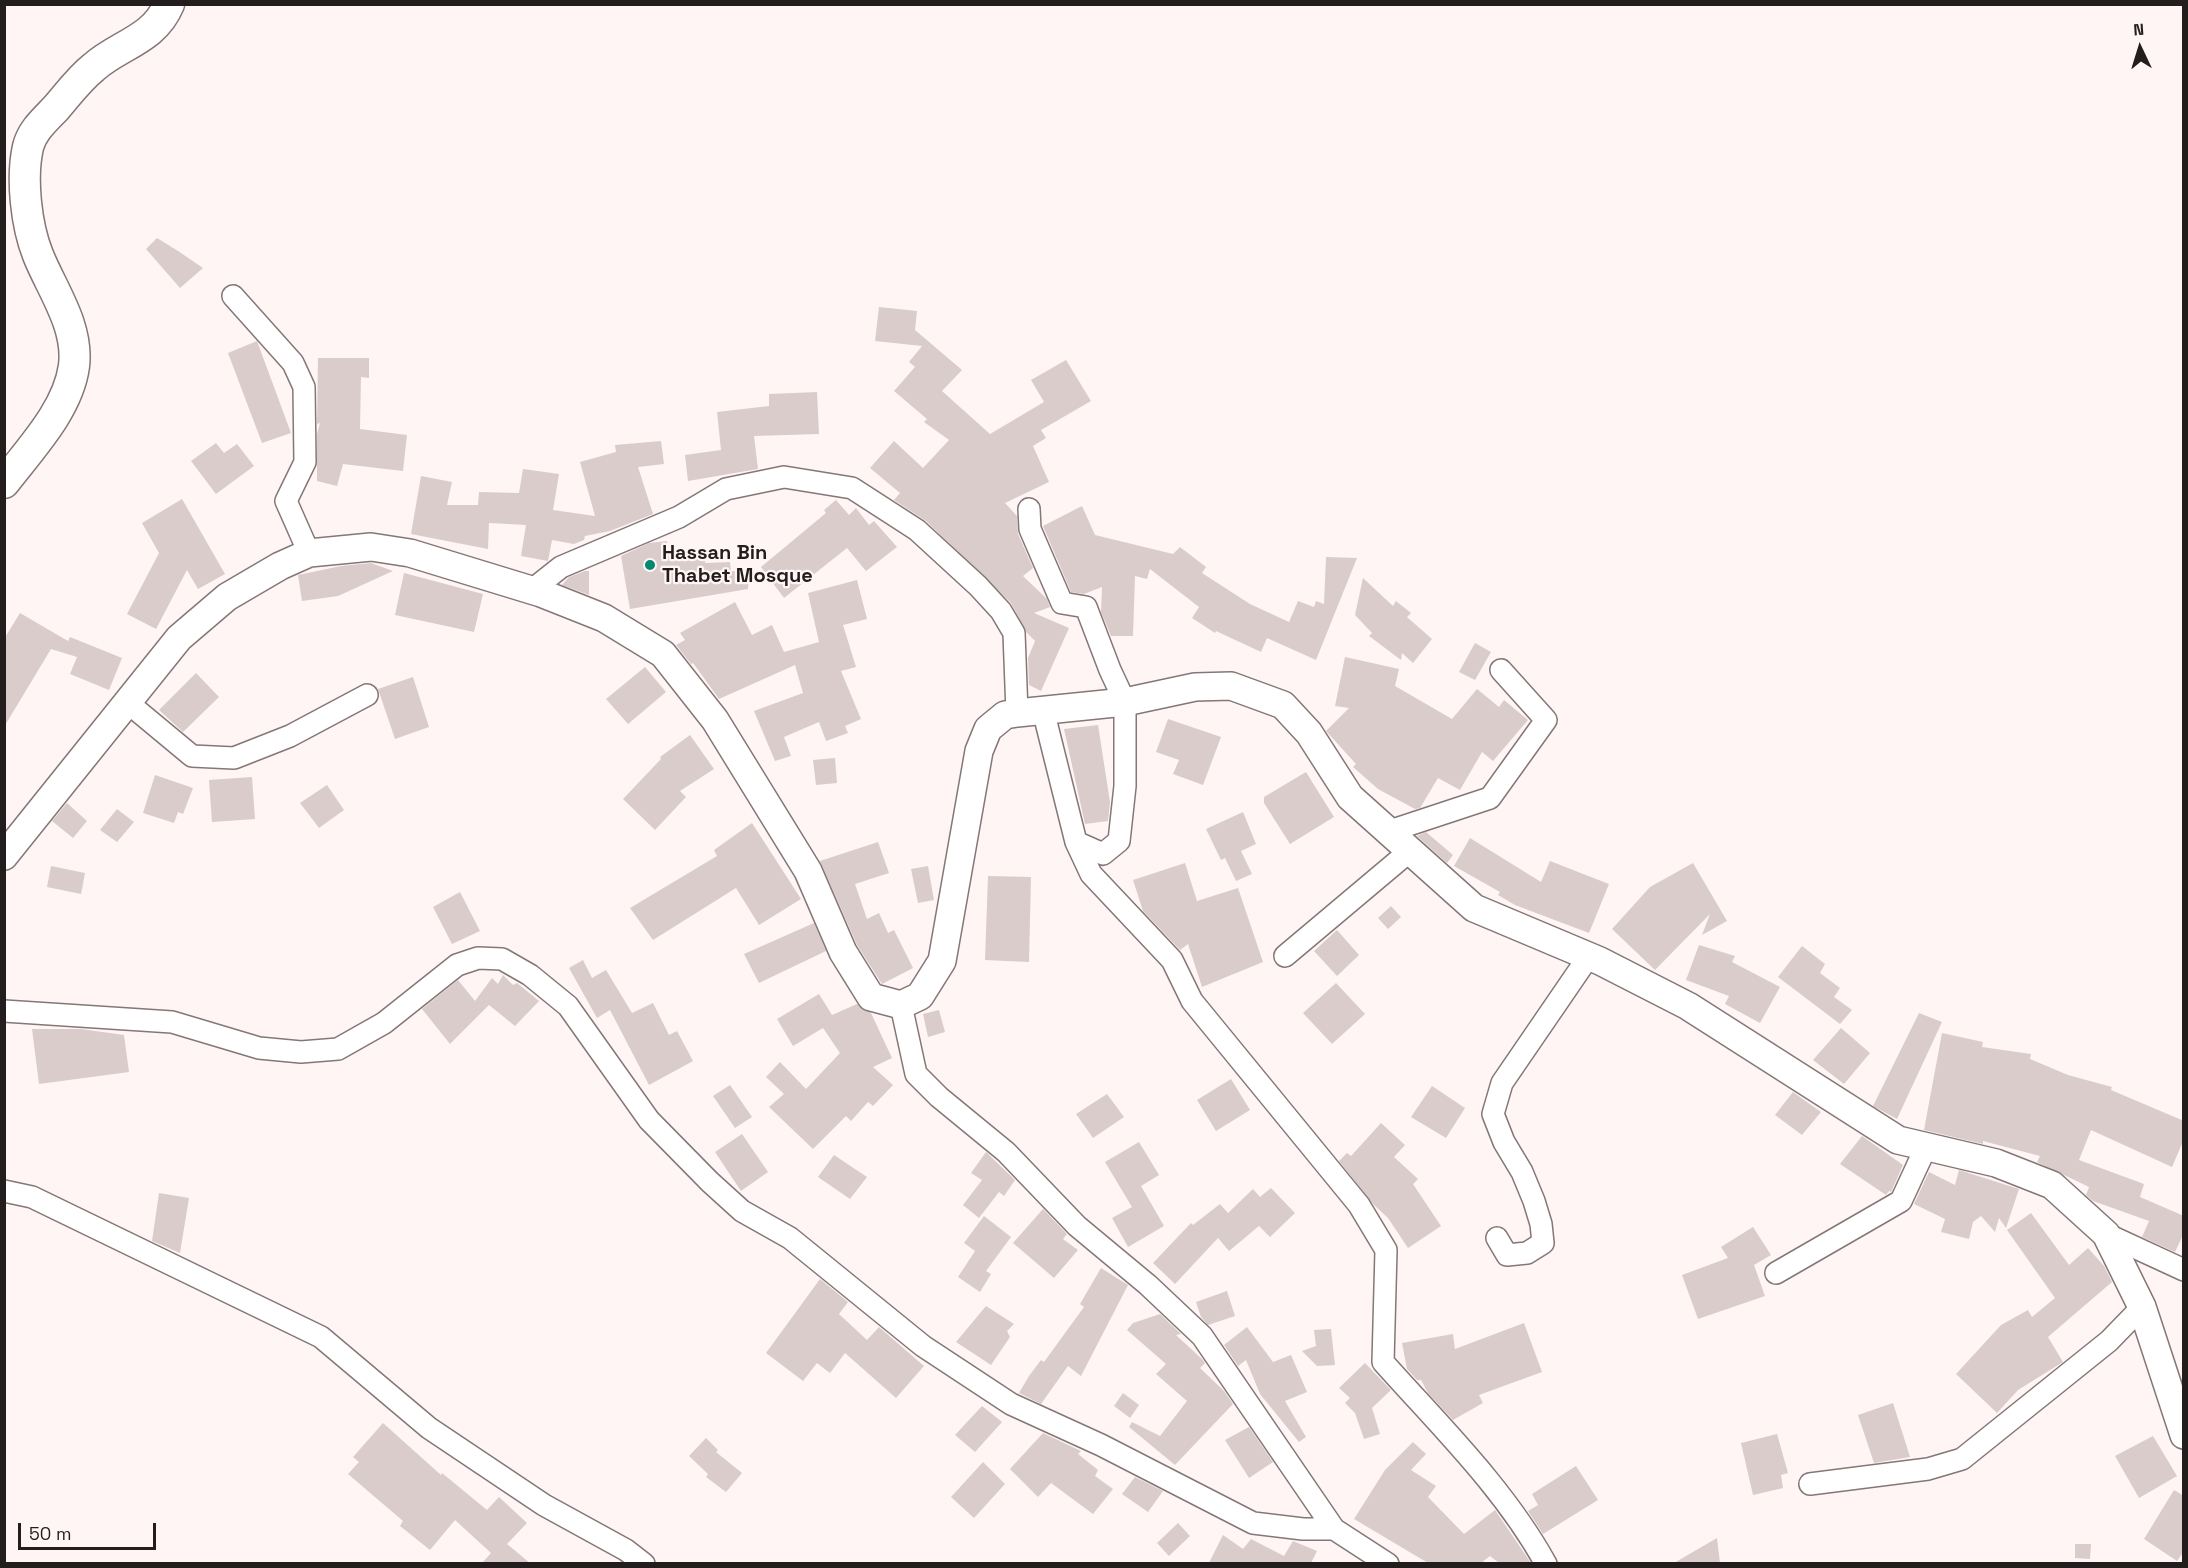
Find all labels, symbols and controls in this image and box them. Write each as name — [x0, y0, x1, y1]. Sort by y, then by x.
north arrow — [2110, 18, 2170, 78]
text: N — [2133, 19, 2145, 40]
place label: Hassan Bin Thabet Mosque — [662, 542, 813, 589]
marker: Hassan Bin Thabet Mosque — [643, 558, 657, 572]
scale bar — [21, 1511, 159, 1549]
text: 50 m — [29, 1522, 71, 1545]

